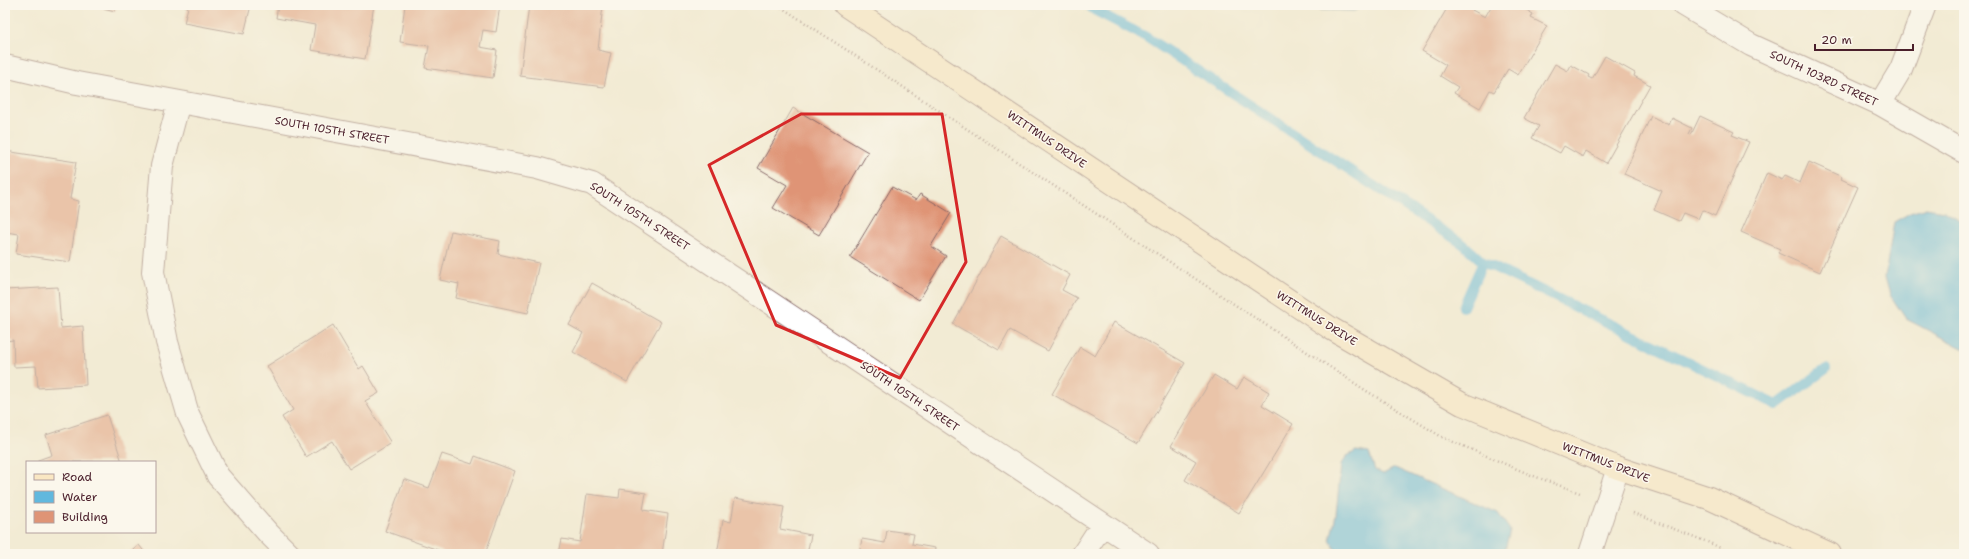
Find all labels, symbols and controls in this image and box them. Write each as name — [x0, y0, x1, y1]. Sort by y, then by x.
scale bar — [1815, 26, 1913, 52]
text: 20 m — [1821, 32, 1852, 48]
street label: SOUTH 103RD STREET — [1767, 47, 1880, 110]
street label: WITTMUS DRIVE — [1004, 107, 1089, 172]
street label: SOUTH 105TH STREET — [273, 113, 391, 148]
street label: SOUTH 105TH STREET — [587, 179, 693, 254]
street label: WITTMUS DRIVE — [1273, 287, 1360, 349]
street label: SOUTH 105TH STREET — [857, 358, 962, 435]
street label: WITTMUS DRIVE — [1560, 439, 1652, 486]
legend — [26, 461, 156, 533]
text: Road — [62, 469, 93, 485]
text: Water — [62, 489, 98, 505]
text: Building — [62, 509, 108, 525]

